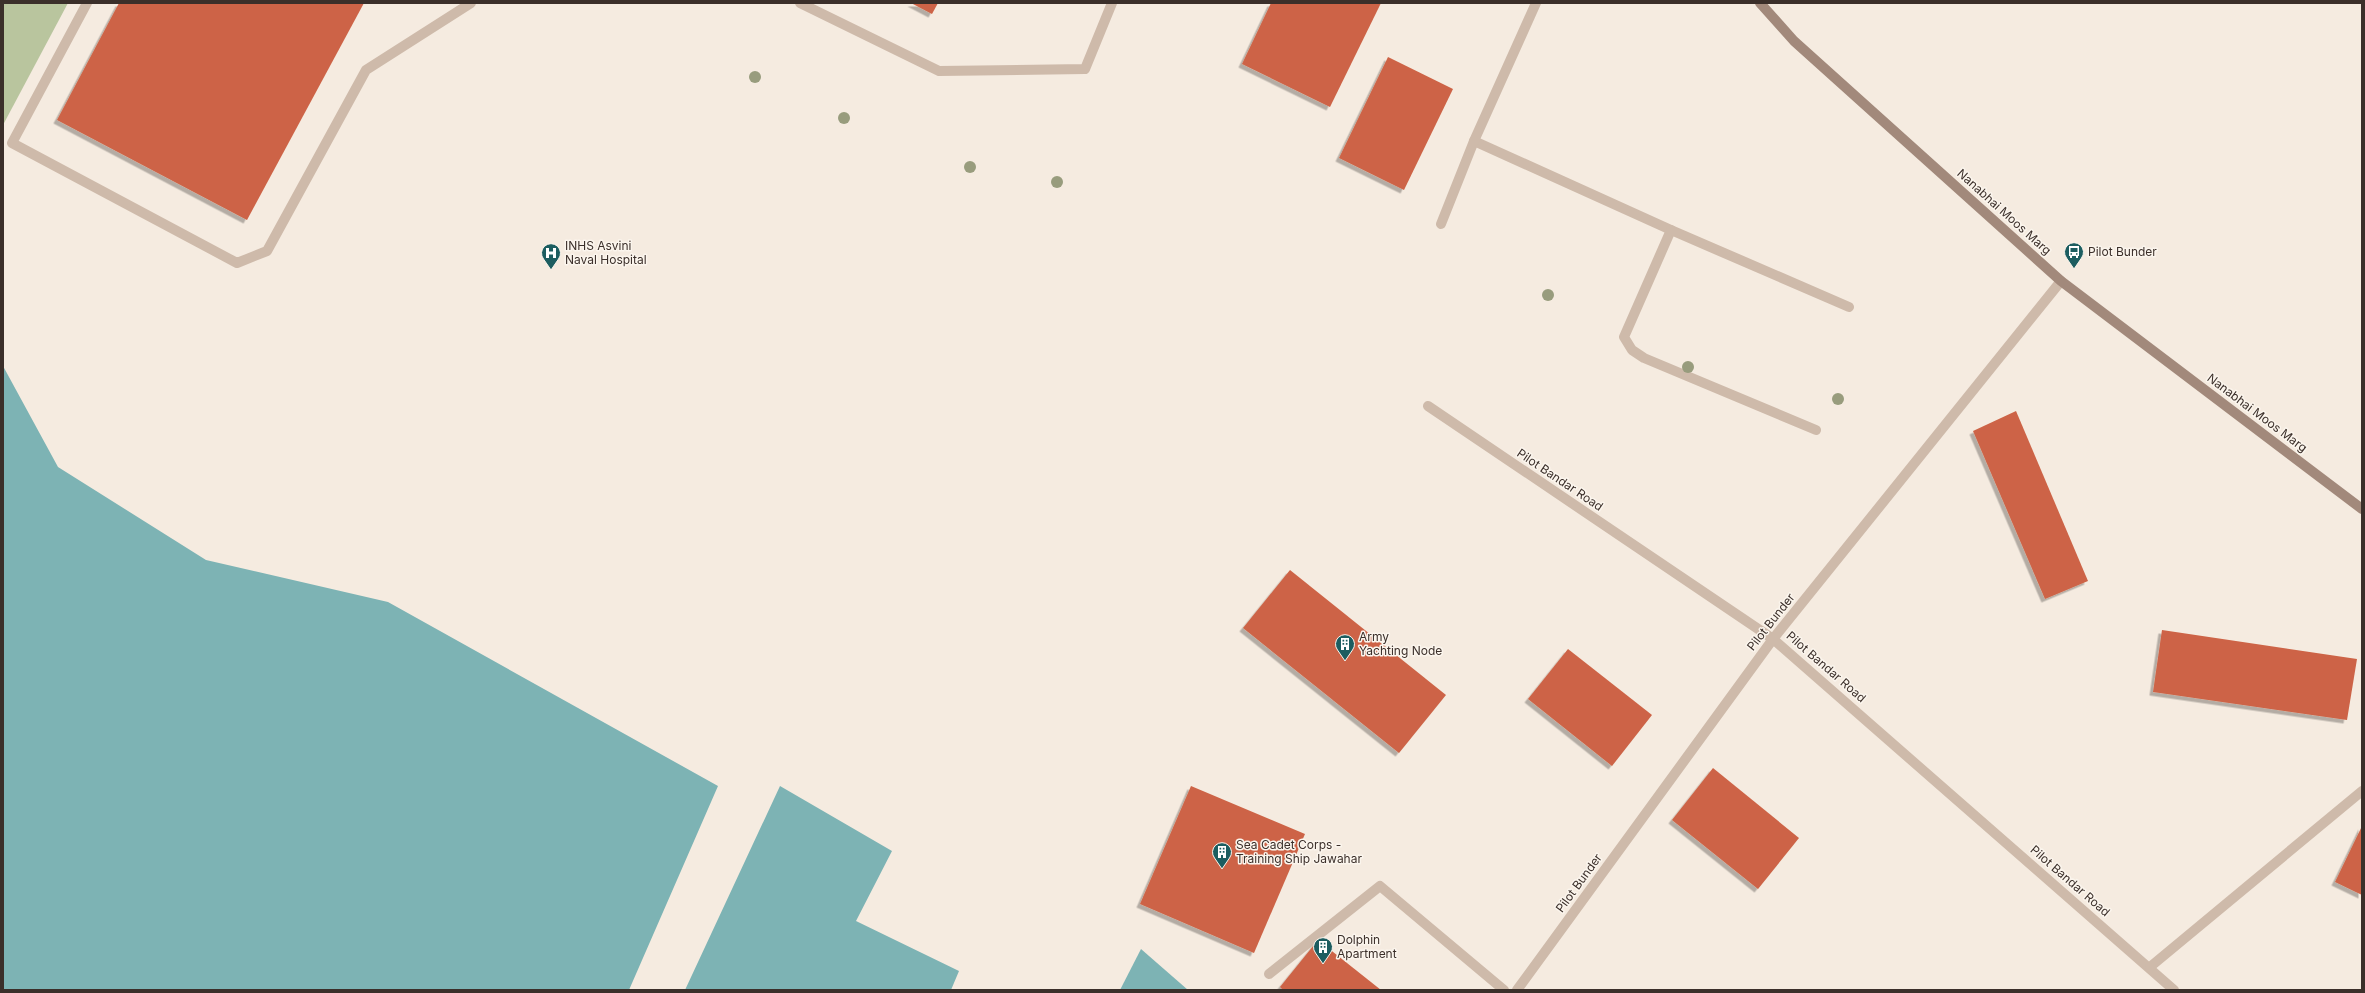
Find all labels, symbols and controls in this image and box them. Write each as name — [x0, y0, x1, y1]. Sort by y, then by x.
street label: Nanabhai Moos Marg — [1954, 165, 2054, 258]
place label: INHS Asvini Naval Hospital — [565, 238, 647, 267]
bus stop icon: Pilot Bunder — [2063, 241, 2085, 269]
hospital icon: INHS Asvini Naval Hospital — [540, 242, 562, 270]
place label: Pilot Bunder — [2088, 244, 2157, 259]
street label: Nanabhai Moos Marg — [2204, 370, 2310, 455]
street label: Pilot Bandar Road — [1514, 445, 1606, 514]
street label: Pilot Bunder — [1743, 590, 1798, 653]
street label: Pilot Bandar Road — [1783, 628, 1869, 705]
place label: Army Yachting Node — [1359, 629, 1442, 658]
building icon: Army Yachting Node — [1334, 633, 1356, 661]
place label: Sea Cadet Corps - Training Ship Jawahar — [1236, 837, 1362, 866]
building icon: Sea Cadet Corps - Training Ship Jawahar — [1211, 841, 1233, 869]
street label: Pilot Bandar Road — [2027, 842, 2113, 919]
street label: Pilot Bunder — [1552, 850, 1605, 915]
place label: Dolphin Apartment — [1337, 932, 1397, 961]
building icon: Dolphin Apartment — [1312, 936, 1334, 964]

